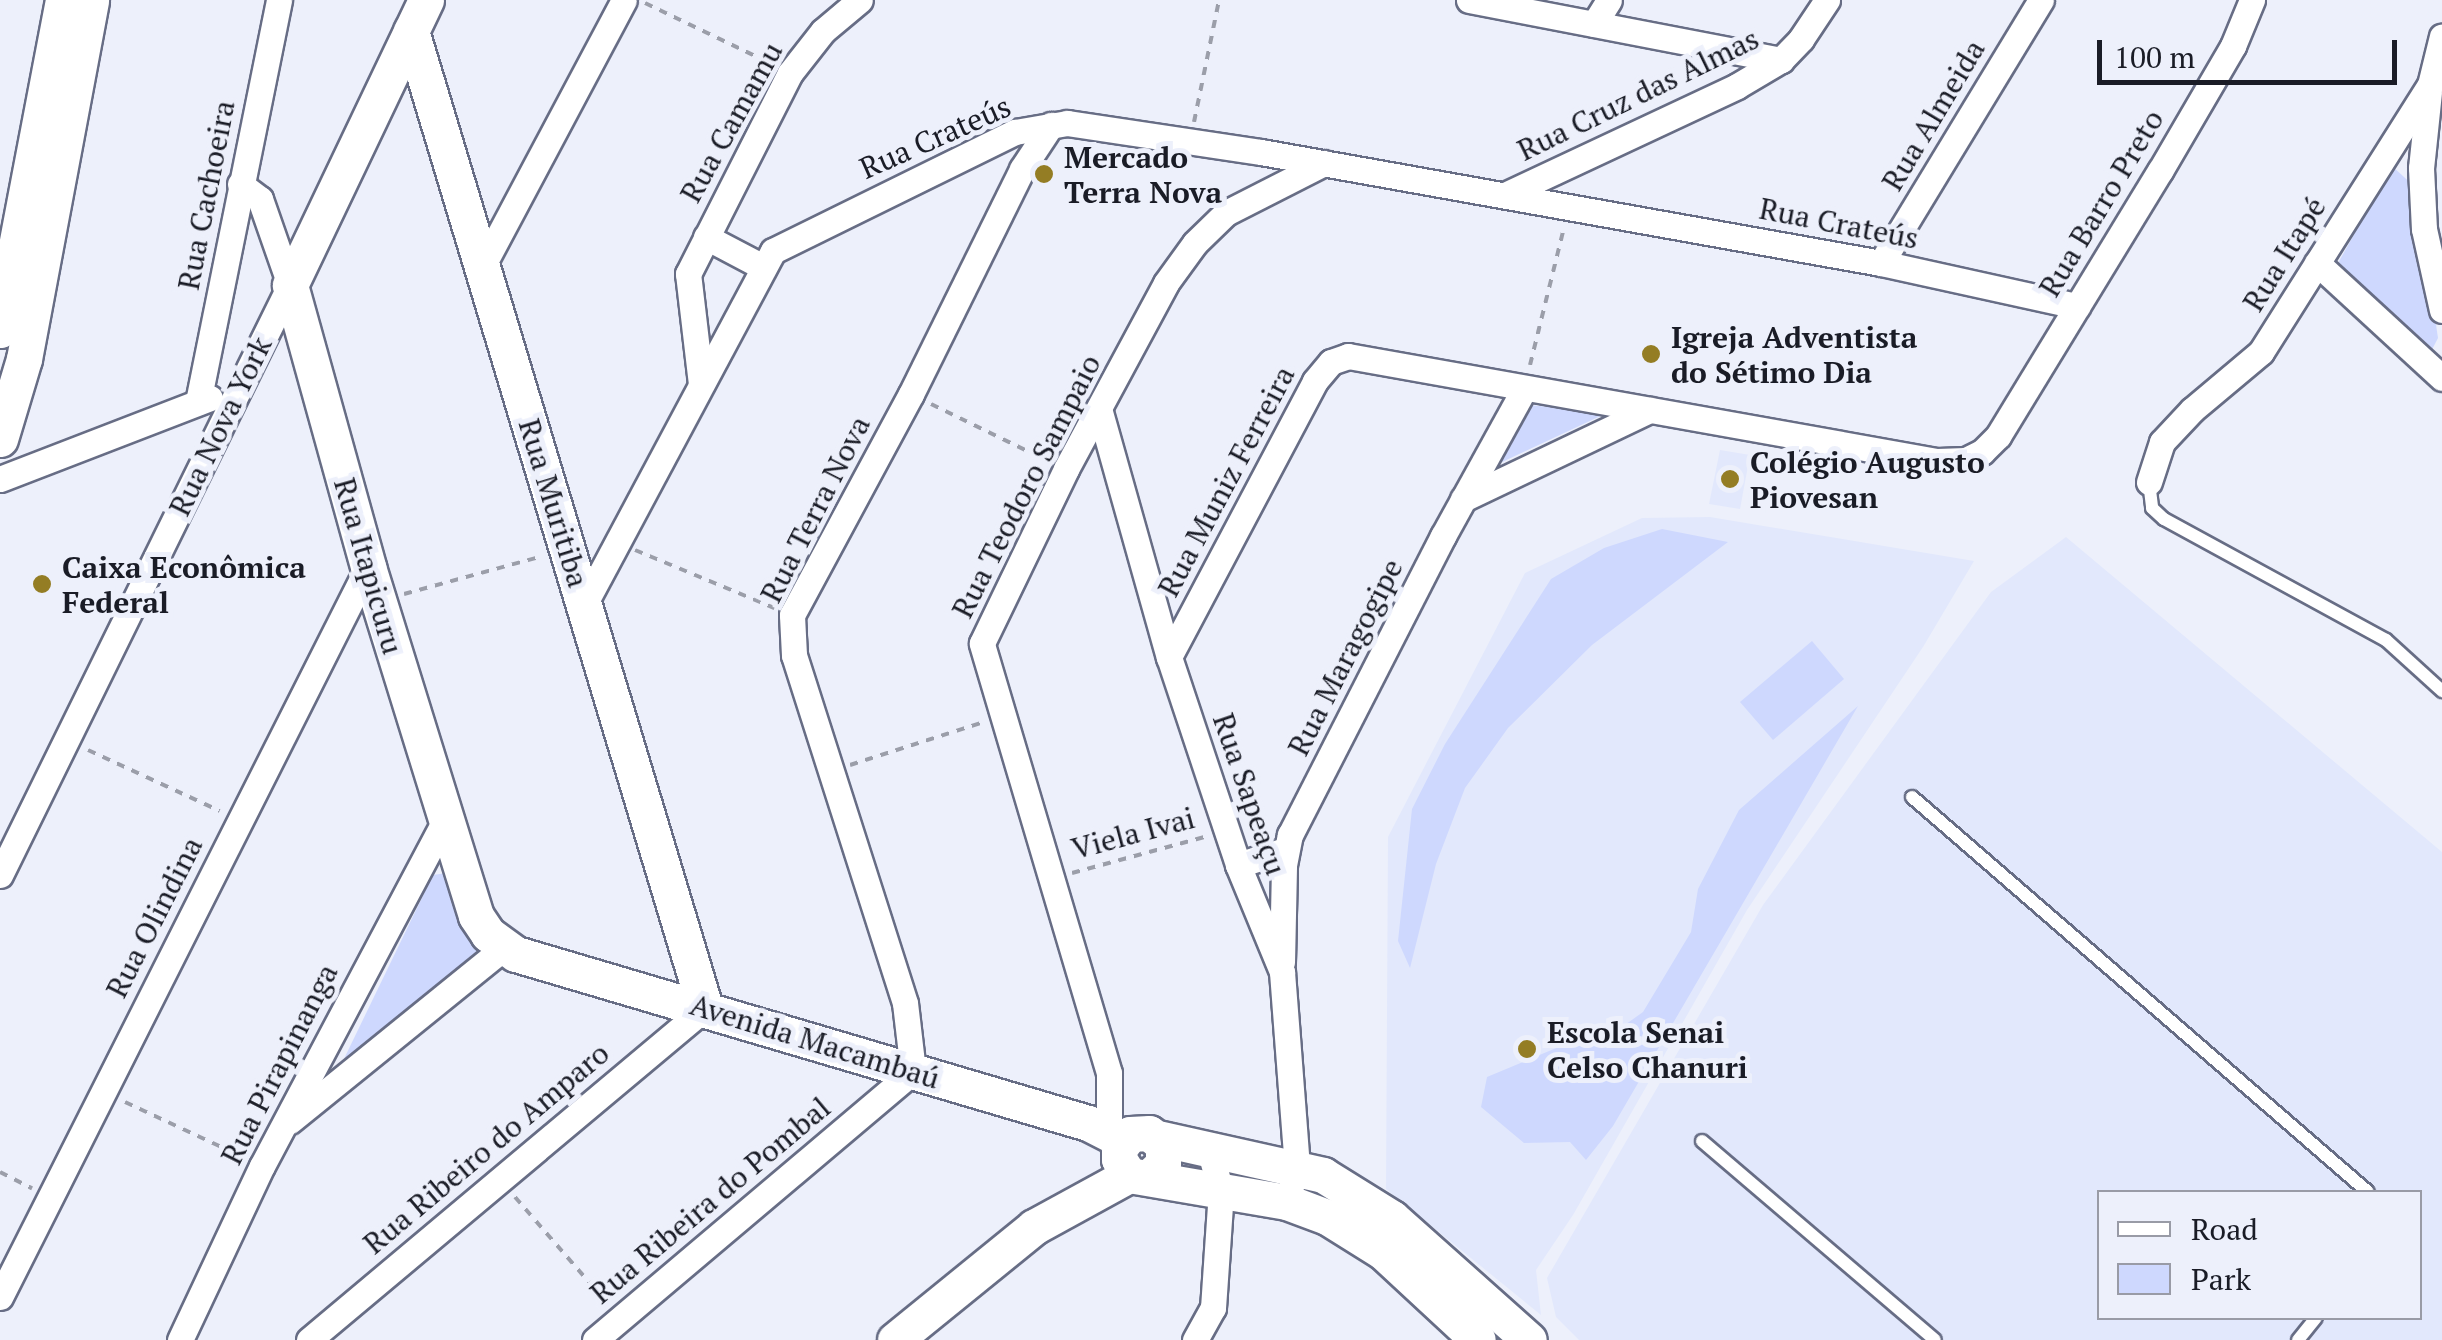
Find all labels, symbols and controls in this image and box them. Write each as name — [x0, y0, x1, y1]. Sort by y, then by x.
street label: Rua Cruz das Almas — [1511, 20, 1765, 168]
scale bar — [2102, 20, 2402, 82]
street label: Rua Almeida — [1874, 33, 1992, 197]
street label: Rua Camamu — [672, 36, 790, 208]
text: 100 m — [2114, 37, 2195, 77]
street label: Rua Crateús — [854, 88, 1016, 186]
street label: Rua Cachoeira — [170, 97, 242, 293]
street label: Rua Barro Preto — [2031, 103, 2171, 303]
place label: Mercado Terra Nova — [1064, 139, 1222, 210]
marker: Mercado Terra Nova — [1033, 163, 1055, 185]
street label: Rua Crateús — [1756, 190, 1922, 256]
street label: Rua Itapé — [2235, 190, 2333, 318]
place label: Igreja Adventista do Sétimo Dia — [1671, 319, 1918, 390]
street label: Rua Nova York — [161, 331, 279, 521]
marker: Igreja Adventista do Sétimo Dia — [1640, 343, 1662, 365]
street label: Rua Teodoro Sampaio — [944, 348, 1108, 624]
street label: Rua Muniz Ferreira — [1150, 360, 1302, 602]
street label: Rua Terra Nova — [753, 410, 877, 608]
street label: Rua Muritiba — [511, 414, 597, 592]
place label: Colégio Augusto Piovesan — [1750, 444, 1985, 514]
marker: Colégio Augusto Piovesan — [1719, 468, 1741, 490]
street label: Rua Itapicuru — [327, 474, 411, 658]
place label: Caixa Econômica Federal — [62, 549, 306, 620]
street label: Rua Maragogipe — [1280, 553, 1410, 761]
marker: Caixa Econômica Federal — [31, 573, 53, 595]
street label: Rua Sapeaçu — [1206, 709, 1294, 879]
street label: Viela Ivai — [1067, 799, 1199, 867]
street label: Rua Olindina — [98, 831, 210, 1003]
street label: Rua Pirapinanga — [213, 958, 345, 1170]
street label: Avenida Macambaú — [686, 986, 944, 1096]
place label: Escola Senai Celso Chanuri — [1547, 1014, 1748, 1084]
street label: Rua Ribeiro do Amparo — [356, 1035, 616, 1261]
marker: Escola Senai Celso Chanuri — [1516, 1038, 1538, 1060]
street label: Rua Ribeira do Pombal — [583, 1089, 837, 1311]
legend — [2097, 1190, 2422, 1320]
text: Road — [2191, 1209, 2258, 1249]
text: Park — [2191, 1259, 2251, 1299]

